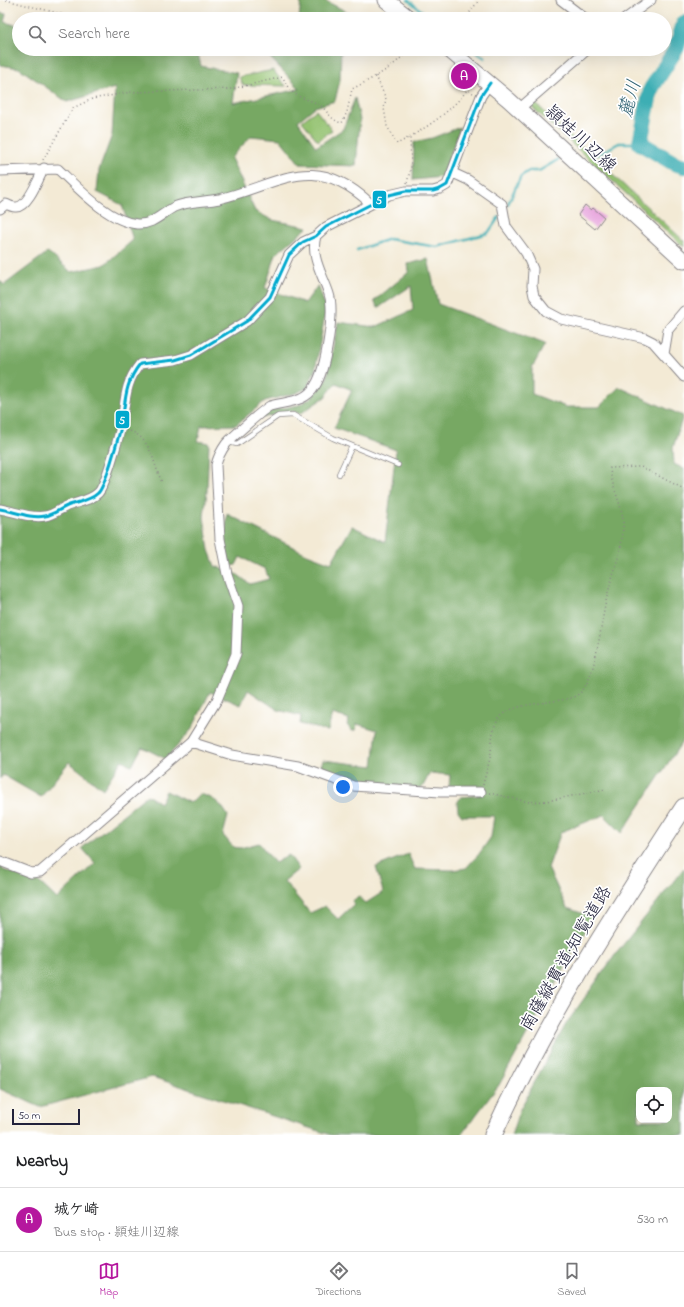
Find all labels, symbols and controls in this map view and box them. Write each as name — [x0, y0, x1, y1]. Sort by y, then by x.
search box — [12, 12, 672, 56]
icon: search — [26, 23, 48, 45]
text: Search here — [58, 23, 130, 45]
pin: A — [451, 61, 477, 91]
water label: 麓川 — [613, 77, 649, 121]
street label: 頴娃川辺線 — [538, 100, 622, 180]
line badge: 5 — [372, 190, 387, 209]
text: 5 — [376, 193, 383, 209]
line badge: 5 — [115, 410, 130, 429]
text: 5 — [119, 413, 126, 429]
your location — [333, 777, 353, 797]
street label: 南薩縦貫道;知覧道路 — [515, 881, 619, 1037]
map controls — [636, 1087, 672, 1123]
button: locate — [636, 1087, 672, 1123]
scale bar — [12, 1107, 80, 1126]
text: 50 m — [18, 1108, 40, 1124]
text: Nearby — [16, 1149, 68, 1174]
text: 城ケ崎 — [54, 1199, 99, 1221]
text: A — [25, 1210, 33, 1229]
text: 530 m — [636, 1210, 668, 1229]
text: Bus stop · 頴娃川辺線 — [54, 1223, 179, 1242]
tab: Map — [98, 1260, 120, 1300]
tab: Directions — [316, 1260, 361, 1300]
tab: Saved — [557, 1260, 586, 1300]

